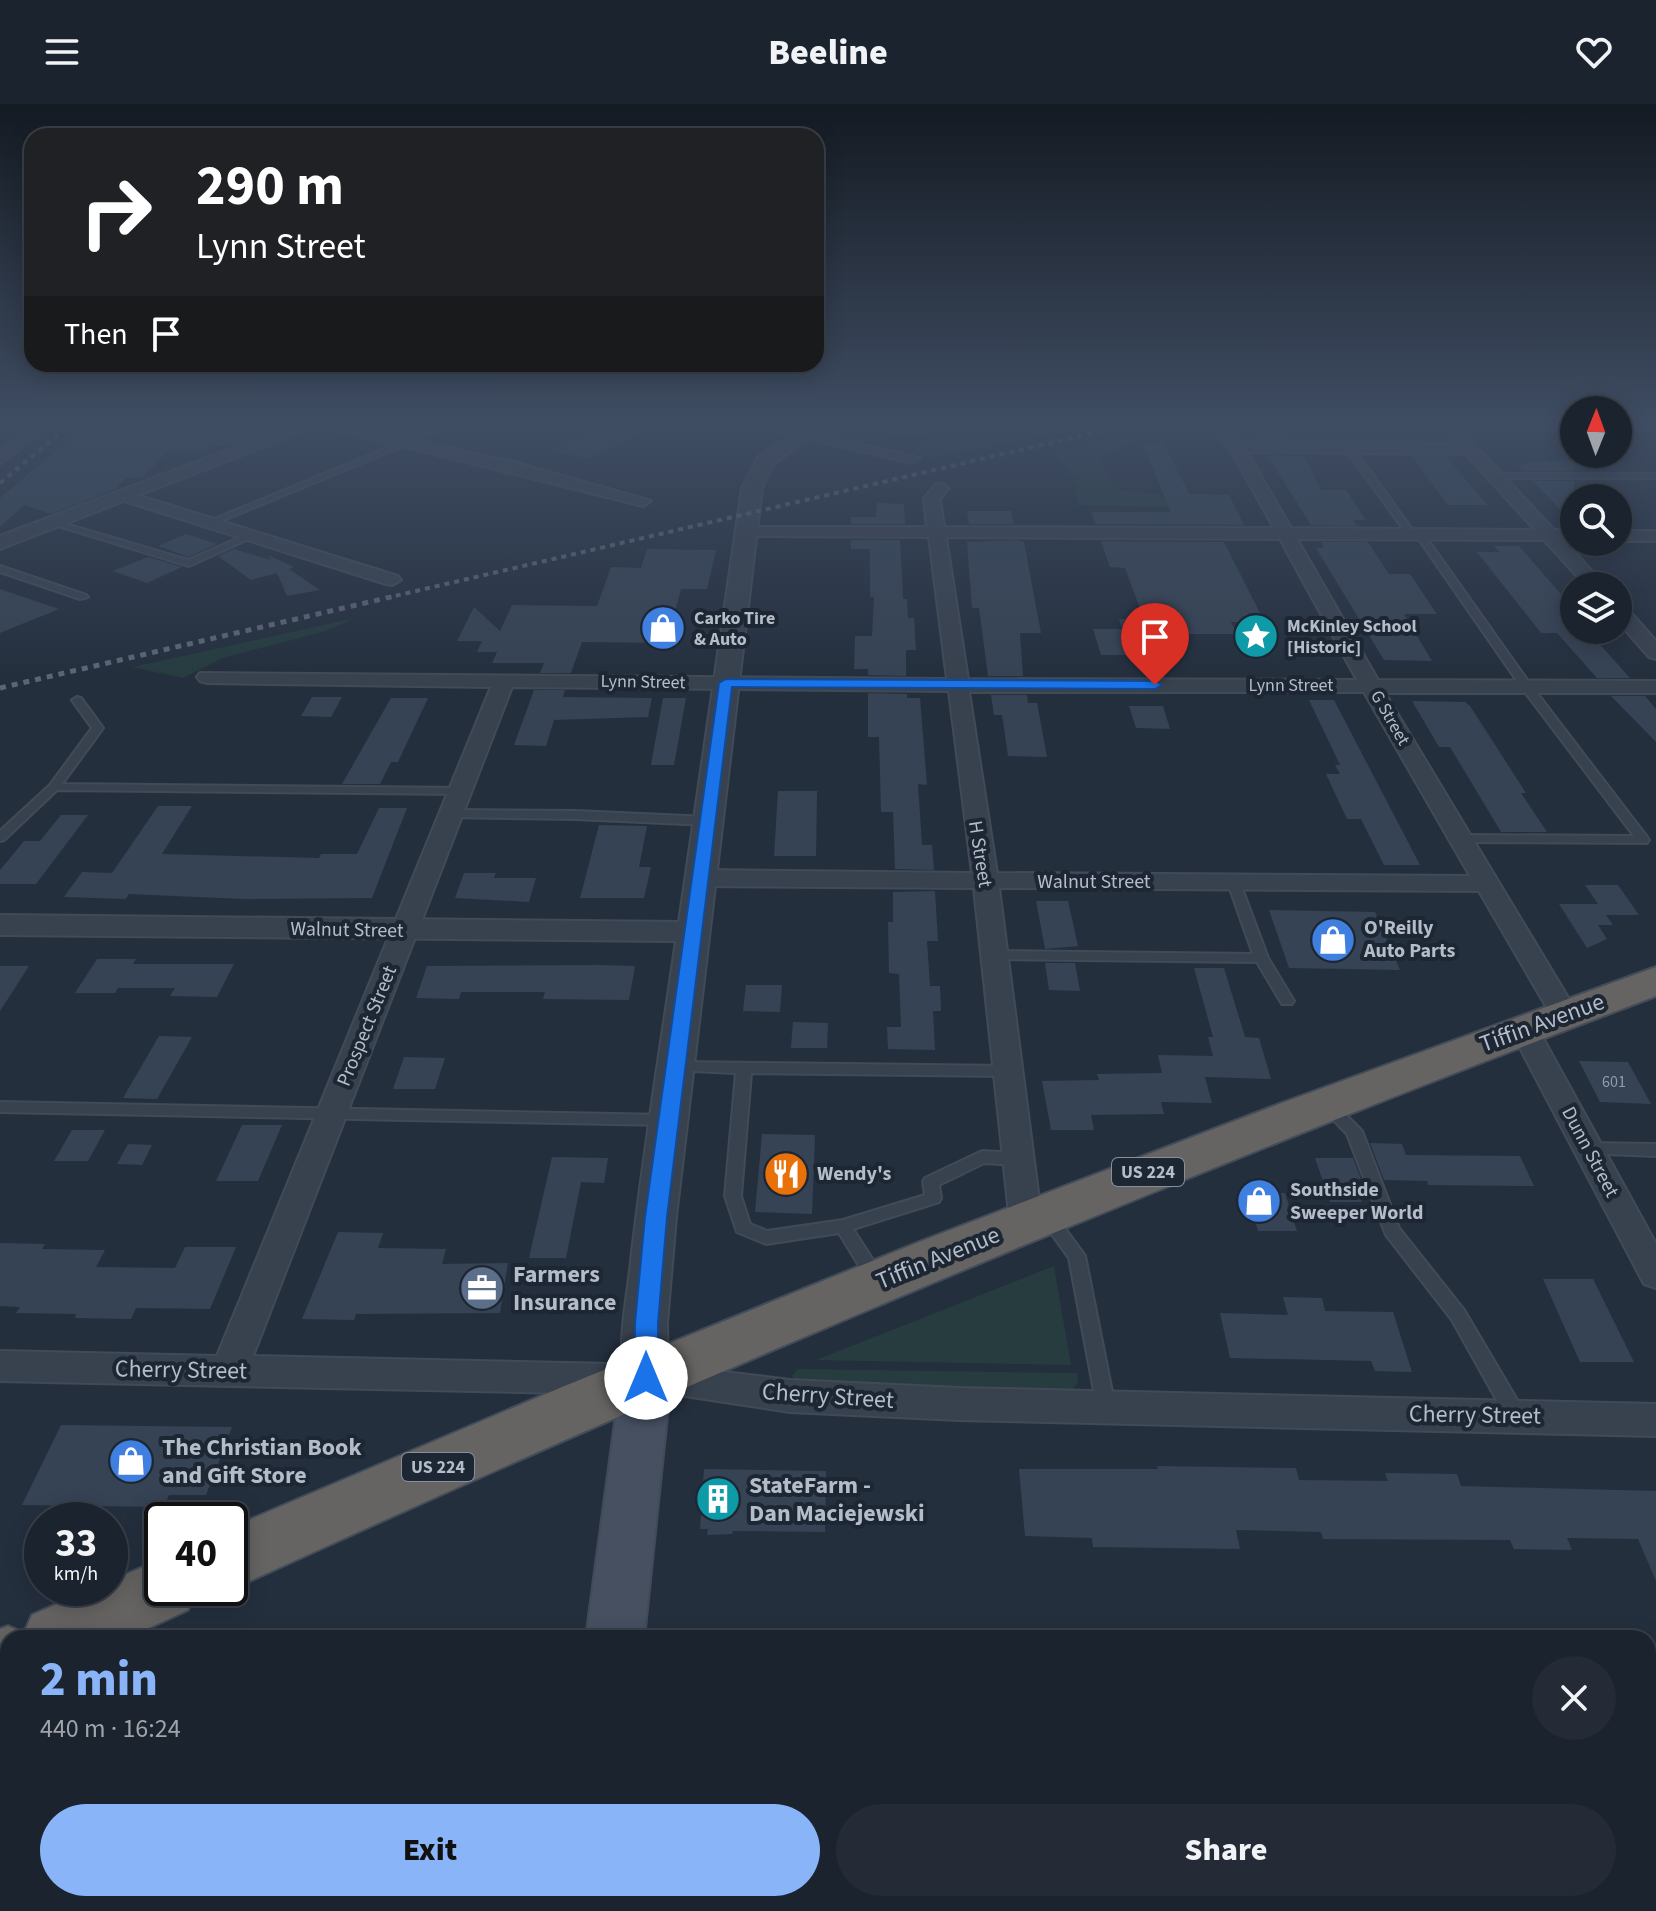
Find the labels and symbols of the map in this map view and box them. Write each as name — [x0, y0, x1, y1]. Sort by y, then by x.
north arrow — [1560, 396, 1632, 468]
pin — [1121, 603, 1189, 685]
shop icon: Carko Tire & Auto — [639, 604, 687, 652]
place label: Carko Tire & Auto — [694, 606, 775, 652]
place icon: McKinley School [Historic] — [1232, 612, 1280, 660]
place label: McKinley School [Historic] — [1287, 614, 1417, 660]
street label: Lynn Street — [600, 669, 686, 695]
street label: Lynn Street — [1249, 673, 1333, 698]
street label: G Street — [1364, 686, 1416, 750]
street label: H Street — [961, 819, 999, 890]
street label: Walnut Street — [1037, 868, 1151, 896]
place label: O'Reilly Auto Parts — [1363, 914, 1455, 965]
street label: Walnut Street — [290, 915, 404, 945]
shop icon: O'Reilly Auto Parts — [1309, 916, 1357, 964]
street label: Prospect Street — [330, 961, 404, 1091]
street label: Tiffin Avenue — [1475, 984, 1609, 1062]
house number: 601 — [1602, 1071, 1626, 1093]
street label: Dunn Street — [1554, 1102, 1626, 1203]
restaurant icon: Wendy's — [762, 1150, 810, 1198]
road number: US 224 — [1112, 1158, 1184, 1186]
place label: Wendy's — [817, 1160, 892, 1188]
place label: Southside Sweeper World — [1290, 1176, 1423, 1227]
shop icon: Southside Sweeper World — [1235, 1177, 1283, 1225]
street label: Tiffin Avenue — [871, 1217, 1005, 1299]
place label: Farmers Insurance — [513, 1257, 616, 1320]
office icon: Farmers Insurance — [458, 1264, 506, 1312]
position arrow — [604, 1336, 688, 1420]
street label: Cherry Street — [115, 1351, 247, 1389]
street label: Cherry Street — [761, 1374, 895, 1418]
street label: Cherry Street — [1409, 1396, 1541, 1434]
place label: The Christian Book and Gift Store — [162, 1430, 362, 1493]
shop icon: The Christian Book and Gift Store — [107, 1437, 155, 1485]
road number: US 224 — [402, 1453, 474, 1481]
place label: StateFarm - Dan Maciejewski — [749, 1468, 925, 1531]
building icon: StateFarm - Dan Maciejewski — [694, 1475, 742, 1523]
speed limit sign: 40 — [144, 1502, 248, 1606]

